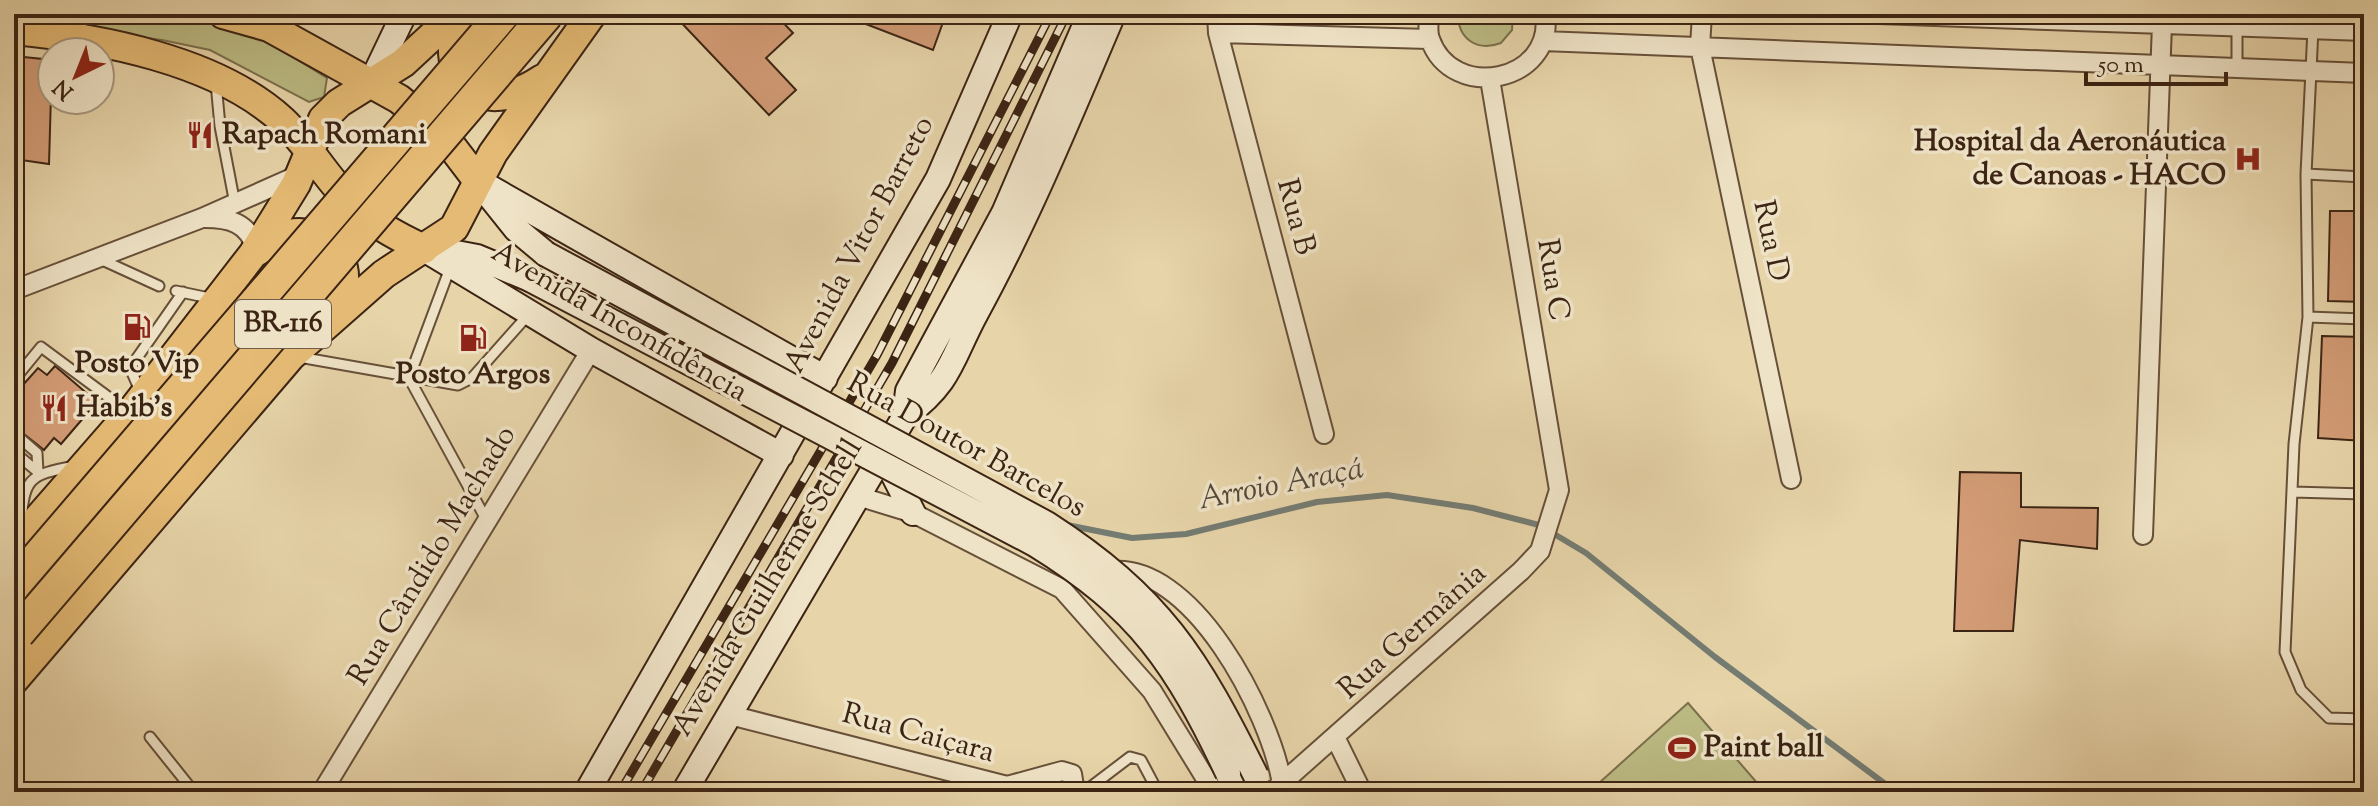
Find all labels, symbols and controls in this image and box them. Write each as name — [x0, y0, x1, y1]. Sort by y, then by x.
north arrow — [36, 36, 116, 116]
scale bar — [2086, 36, 2226, 86]
text: 50 m — [2096, 49, 2144, 83]
text: N — [47, 70, 82, 106]
street label: Avenida Vitor Barreto — [774, 109, 946, 381]
place label: Rapach Romani — [222, 114, 427, 157]
restaurant icon: Rapach Romani — [185, 120, 215, 150]
place label: Hospital da Aeronáutica de Canoas - HACO — [1914, 121, 2226, 198]
hospital icon: Hospital da Aeronáutica de Canoas - HACO — [2233, 144, 2263, 174]
street label: Rua B — [1264, 174, 1326, 260]
street label: Rua D — [1740, 196, 1800, 286]
street label: Avenida Inconfidência — [483, 232, 755, 414]
street label: Rua C — [1524, 236, 1580, 324]
road number: BR-116 — [235, 300, 331, 348]
fuel station icon: Posto Vip — [122, 312, 152, 342]
fuel station icon: Posto Argos — [458, 323, 488, 353]
place label: Posto Vip — [75, 343, 199, 386]
place label: Posto Argos — [396, 354, 551, 397]
street label: Rua Doutor Barcelos — [839, 362, 1093, 530]
place label: Habib's — [76, 387, 172, 430]
restaurant icon: Habib's — [39, 393, 69, 423]
street label: Rua Cândido Machado — [338, 418, 528, 694]
street label: Avenida Guilherme Schell — [662, 431, 874, 745]
water label: Arroio Araçá — [1194, 446, 1368, 524]
street label: Rua Germânia — [1329, 553, 1497, 710]
street label: Rua Caiçara — [837, 693, 999, 775]
place label: Paint ball — [1704, 727, 1825, 770]
sports icon: Paint ball — [1667, 733, 1697, 763]

